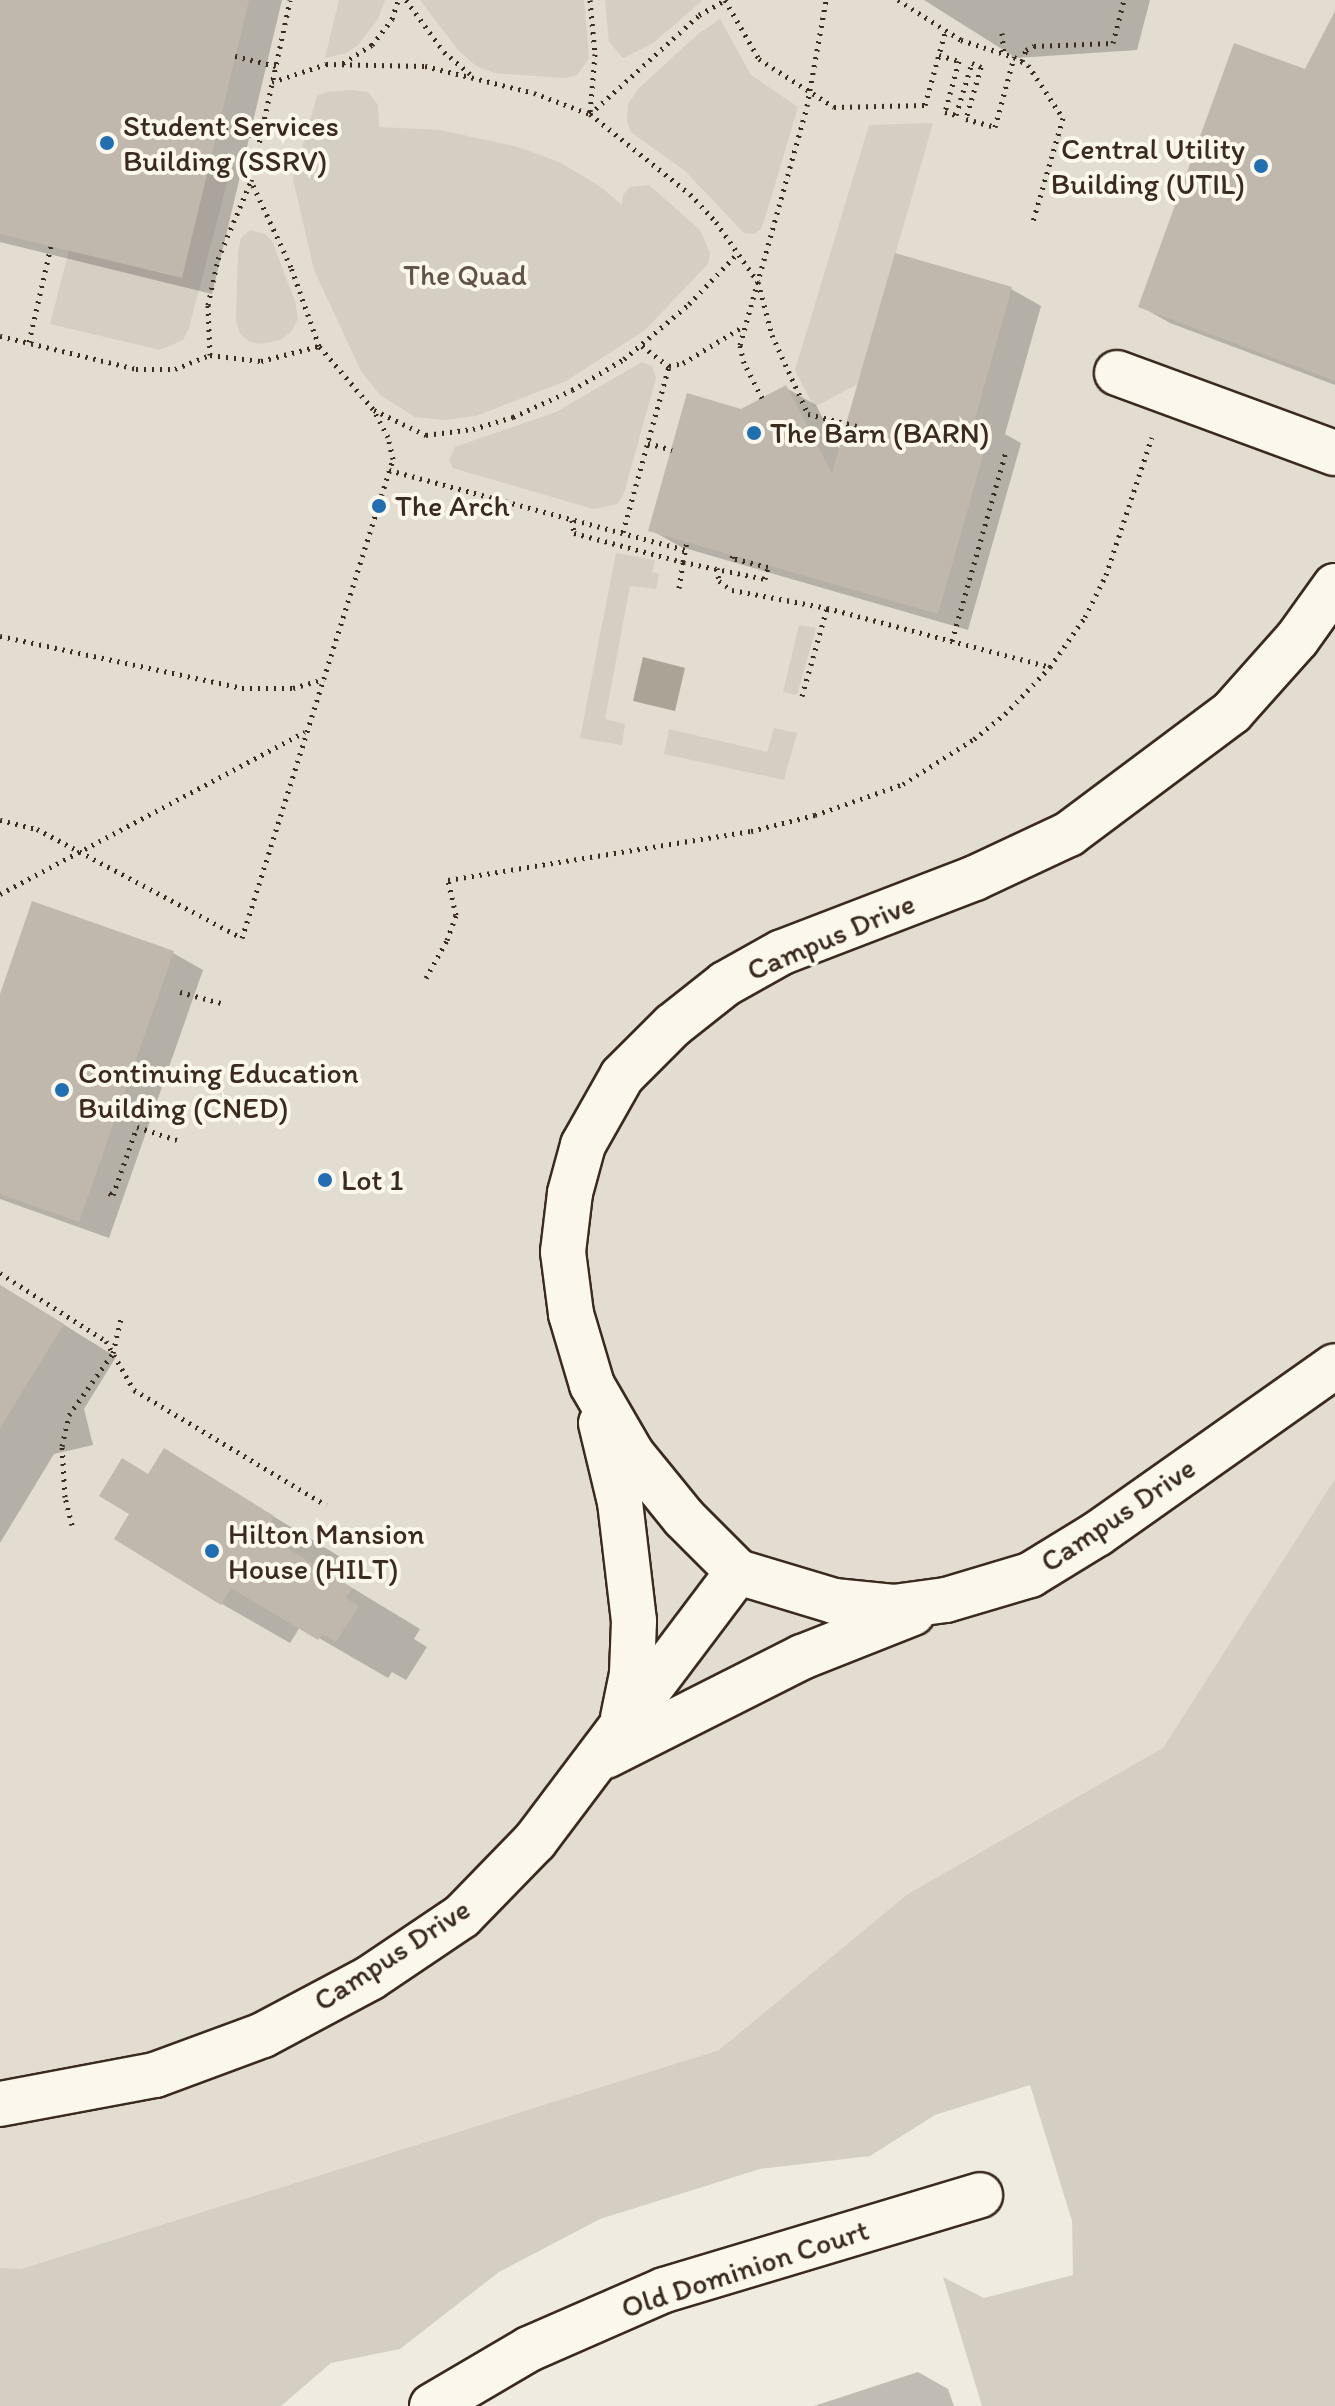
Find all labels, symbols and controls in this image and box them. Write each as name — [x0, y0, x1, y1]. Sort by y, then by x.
place label: Student Services Building (SSRV) — [123, 108, 340, 178]
place label: Central Utility Building (UTIL) — [1051, 131, 1245, 202]
marker: Student Services Building (SSRV) — [98, 134, 116, 152]
marker: Central Utility Building (UTIL) — [1252, 157, 1270, 175]
park label: The Quad — [403, 257, 527, 293]
place label: The Barn (BARN) — [770, 415, 991, 451]
marker: The Barn (BARN) — [745, 424, 763, 442]
place label: The Arch — [395, 488, 510, 524]
marker: The Arch — [370, 497, 388, 515]
street label: Campus Drive — [742, 885, 920, 989]
place label: Continuing Education Building (CNED) — [78, 1055, 358, 1126]
marker: Continuing Education Building (CNED) — [53, 1081, 71, 1099]
place label: Lot 1 — [341, 1162, 403, 1198]
marker: Lot 1 — [316, 1171, 334, 1189]
street label: Campus Drive — [1034, 1450, 1202, 1580]
place label: Hilton Mansion House (HILT) — [228, 1516, 425, 1586]
marker: Hilton Mansion House (HILT) — [203, 1542, 221, 1560]
street label: Campus Drive — [307, 1891, 477, 2019]
street label: Old Dominion Court — [617, 2212, 873, 2326]

